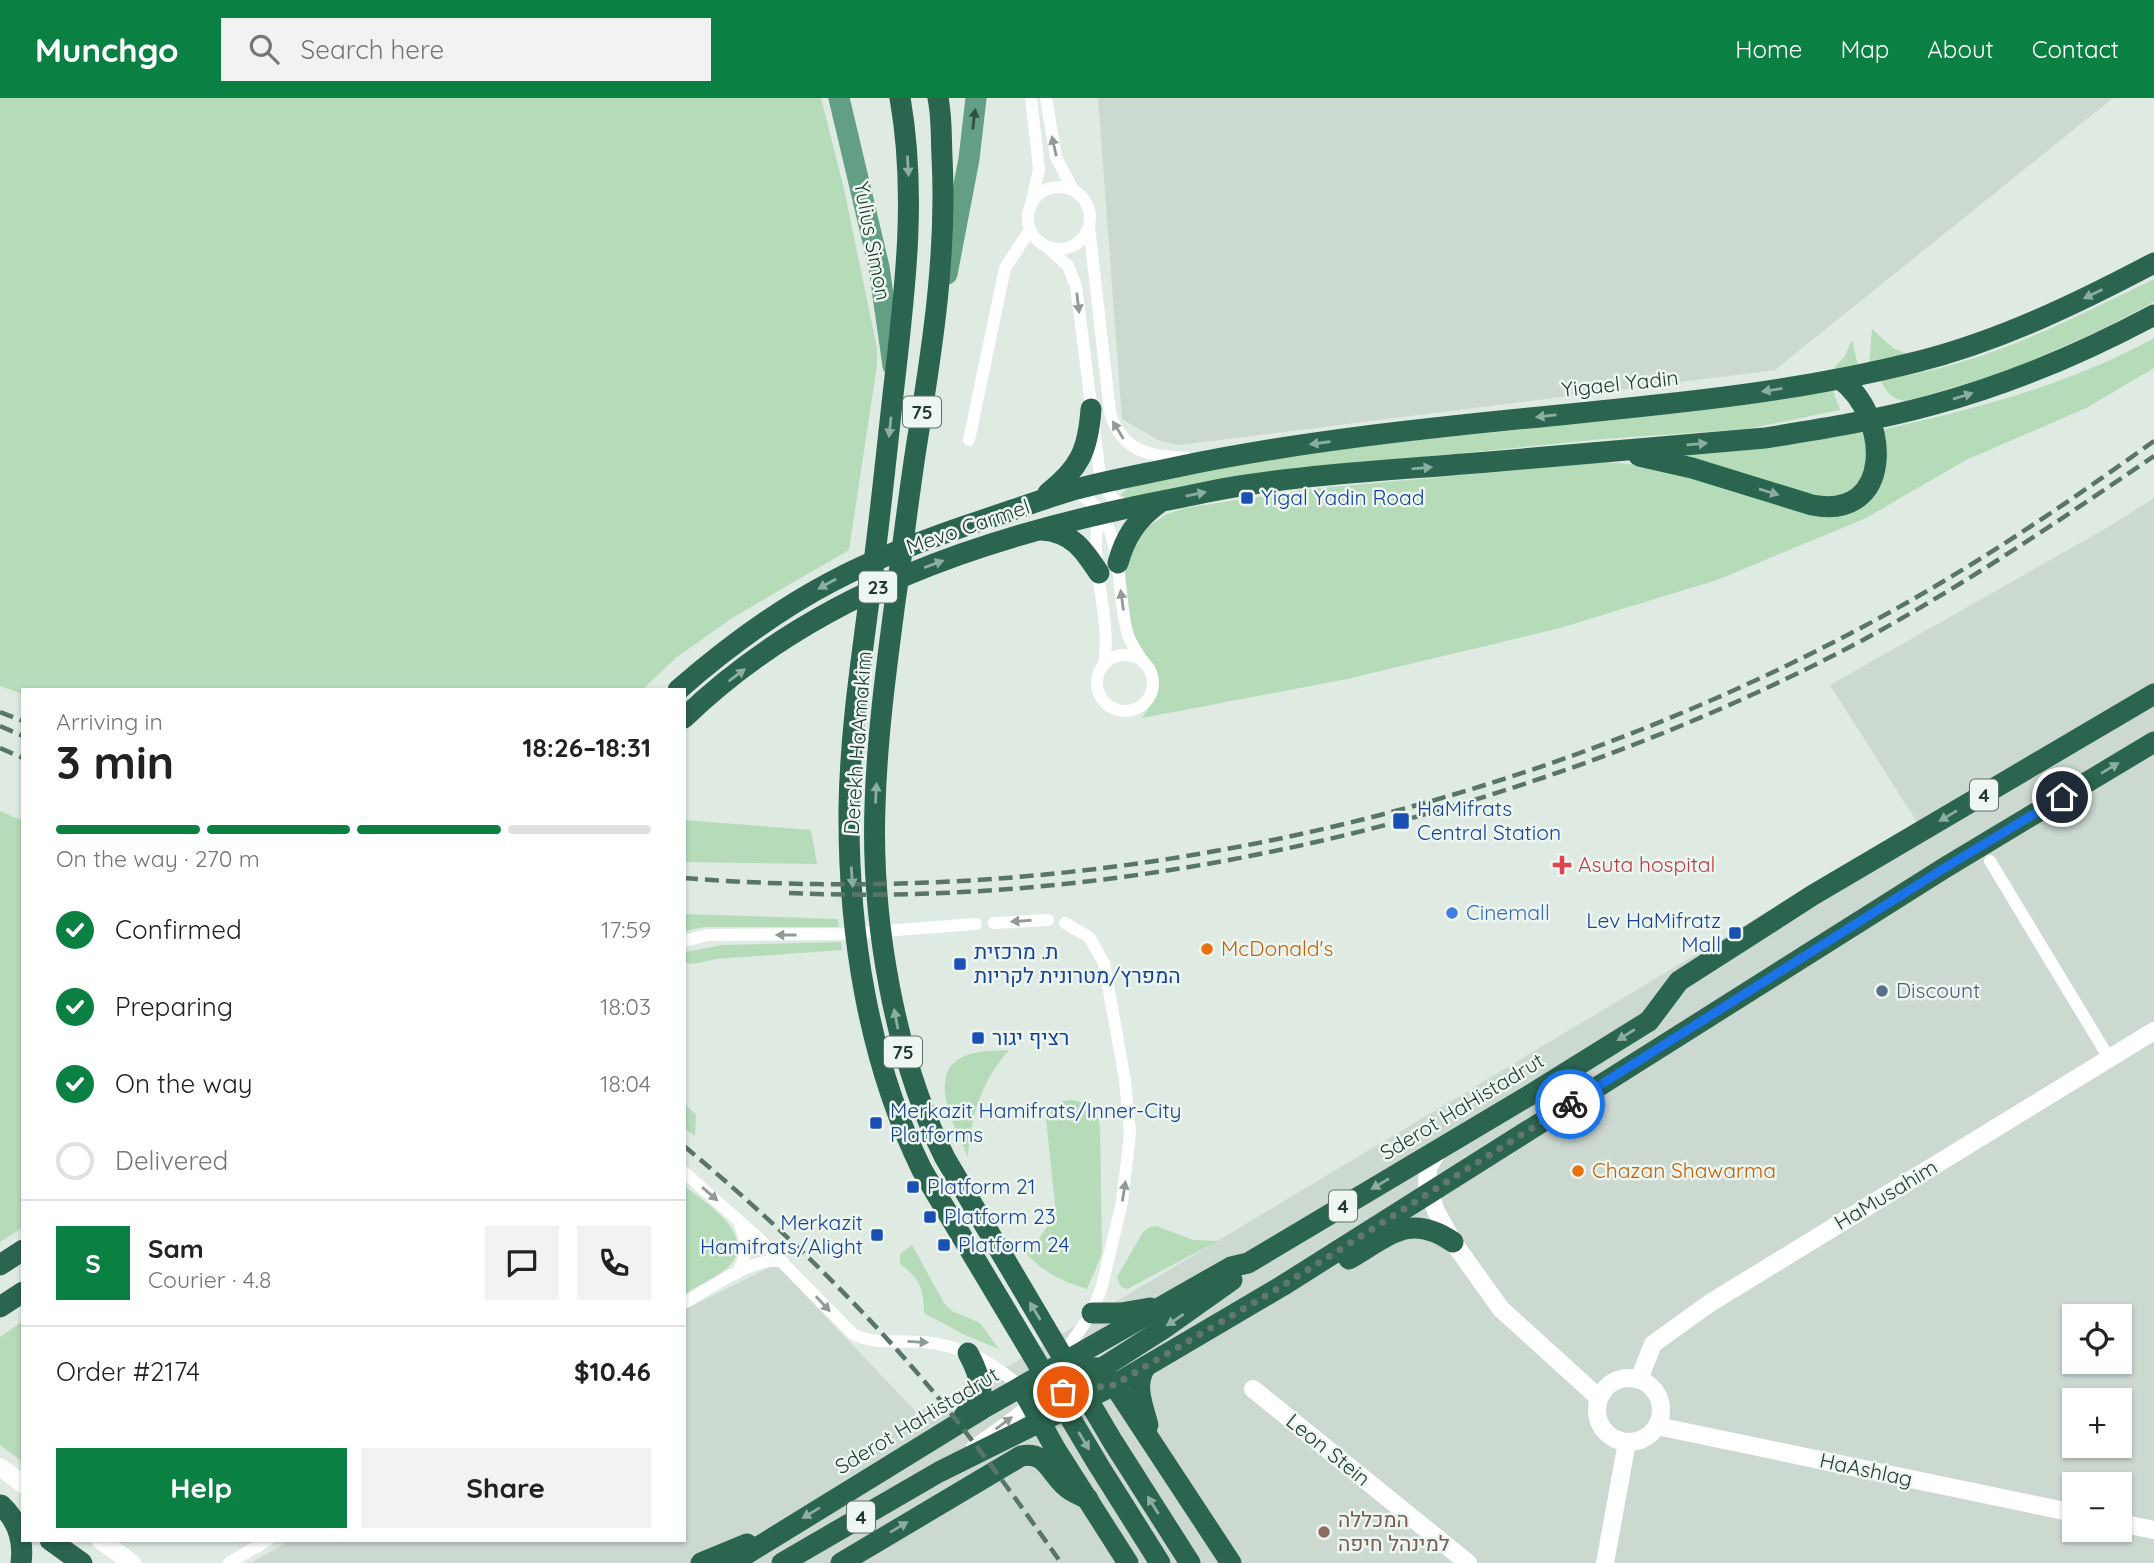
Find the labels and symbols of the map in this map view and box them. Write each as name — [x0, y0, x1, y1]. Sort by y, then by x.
one-way arrow — [968, 108, 979, 130]
one-way arrow — [1048, 135, 1059, 157]
one-way arrow — [902, 155, 913, 177]
street label: Yulius Simon — [849, 179, 897, 302]
one-way arrow — [2083, 289, 2104, 300]
one-way arrow — [1072, 292, 1083, 314]
street label: Yigael Yadin — [1560, 364, 1680, 402]
one-way arrow — [1761, 385, 1783, 396]
one-way arrow — [1953, 390, 1974, 400]
road number: 75 — [903, 396, 941, 428]
one-way arrow — [1535, 411, 1557, 422]
one-way arrow — [884, 416, 895, 438]
one-way arrow — [1112, 420, 1125, 440]
one-way arrow — [1309, 438, 1331, 449]
one-way arrow — [1687, 438, 1709, 449]
one-way arrow — [1411, 462, 1433, 473]
place label: Yigal Yadin Road — [1261, 484, 1425, 510]
one-way arrow — [1759, 488, 1780, 498]
one-way arrow — [1185, 489, 1207, 500]
marker: Yigal Yadin Road — [1239, 490, 1255, 506]
street label: Mevo Carmel — [902, 493, 1033, 559]
one-way arrow — [923, 558, 944, 569]
road number: 23 — [859, 572, 897, 602]
one-way arrow — [817, 578, 836, 590]
one-way arrow — [1117, 589, 1128, 611]
street label: Derekh HaAmakim — [838, 650, 876, 836]
one-way arrow — [727, 667, 745, 682]
one-way arrow — [2101, 762, 2120, 774]
pin — [2032, 767, 2092, 827]
road number: 4 — [1970, 780, 1998, 810]
one-way arrow — [870, 782, 881, 804]
place label: HaMifrats Central Station — [1417, 795, 1561, 845]
one-way arrow — [1938, 810, 1957, 822]
marker: HaMifrats Central Station — [1391, 811, 1411, 831]
place label: Asuta hospital — [1578, 851, 1715, 877]
marker: Asuta hospital — [1552, 855, 1572, 875]
one-way arrow — [847, 866, 858, 888]
place label: Cinemall — [1466, 899, 1550, 925]
marker: Cinemall — [1444, 905, 1460, 921]
place label: Lev HaMifratz Mall — [1586, 907, 1721, 957]
one-way arrow — [1010, 916, 1032, 927]
marker: Lev HaMifratz Mall — [1727, 925, 1743, 941]
one-way arrow — [774, 929, 796, 941]
place label: McDonald's — [1221, 935, 1333, 961]
place label: ת. מרכזית המפרץ/מטרונית לקריות — [974, 938, 1181, 988]
marker: McDonald's — [1199, 941, 1215, 957]
marker: ת. מרכזית המפרץ/מטרונית לקריות — [952, 956, 968, 972]
place label: Discount — [1896, 977, 1980, 1003]
marker: Discount — [1874, 983, 1890, 999]
one-way arrow — [890, 1008, 901, 1030]
place label: רציף יגור — [992, 1024, 1069, 1050]
one-way arrow — [1616, 1028, 1635, 1041]
marker: רציף יגור — [970, 1030, 986, 1046]
road number: 75 — [884, 1036, 922, 1068]
street label: Sderot HaHistadrut — [1375, 1047, 1548, 1165]
courier — [1535, 1069, 1605, 1139]
place label: Merkazit Hamifrats/Inner-City Platforms — [890, 1097, 1181, 1147]
marker: Merkazit Hamifrats/Inner-City Platforms — [868, 1115, 884, 1131]
street label: HaMusahim — [1829, 1153, 1942, 1235]
place label: Chazan Shawarma — [1592, 1157, 1776, 1183]
marker: Chazan Shawarma — [1570, 1163, 1586, 1179]
place label: Platform 21 — [927, 1173, 1036, 1199]
one-way arrow — [1370, 1178, 1390, 1190]
marker: Platform 21 — [905, 1179, 921, 1195]
one-way arrow — [1119, 1180, 1130, 1202]
one-way arrow — [701, 1186, 718, 1201]
road number: 4 — [1329, 1190, 1357, 1222]
place label: Platform 23 — [944, 1203, 1056, 1229]
place label: Merkazit Hamifrats/Alight — [700, 1209, 863, 1259]
marker: Platform 23 — [922, 1209, 938, 1225]
marker: Merkazit Hamifrats/Alight — [869, 1227, 885, 1243]
place label: Platform 24 — [958, 1231, 1069, 1257]
marker: Platform 24 — [936, 1237, 952, 1253]
one-way arrow — [815, 1295, 831, 1313]
one-way arrow — [1029, 1301, 1042, 1320]
one-way arrow — [1166, 1313, 1185, 1326]
one-way arrow — [907, 1337, 929, 1348]
street label: Sderot HaHistadrut — [830, 1361, 1003, 1479]
pin — [1033, 1362, 1093, 1422]
street label: Leon Stein — [1281, 1407, 1376, 1491]
one-way arrow — [995, 1416, 1013, 1430]
one-way arrow — [1078, 1432, 1091, 1451]
street label: HaAshlag — [1817, 1447, 1915, 1492]
one-way arrow — [1147, 1496, 1160, 1515]
road number: 4 — [847, 1502, 875, 1532]
place label: המכללה למינהל חיפה — [1338, 1506, 1450, 1556]
one-way arrow — [801, 1507, 820, 1520]
one-way arrow — [889, 1520, 908, 1533]
marker: המכללה למינהל חיפה — [1316, 1524, 1332, 1540]

